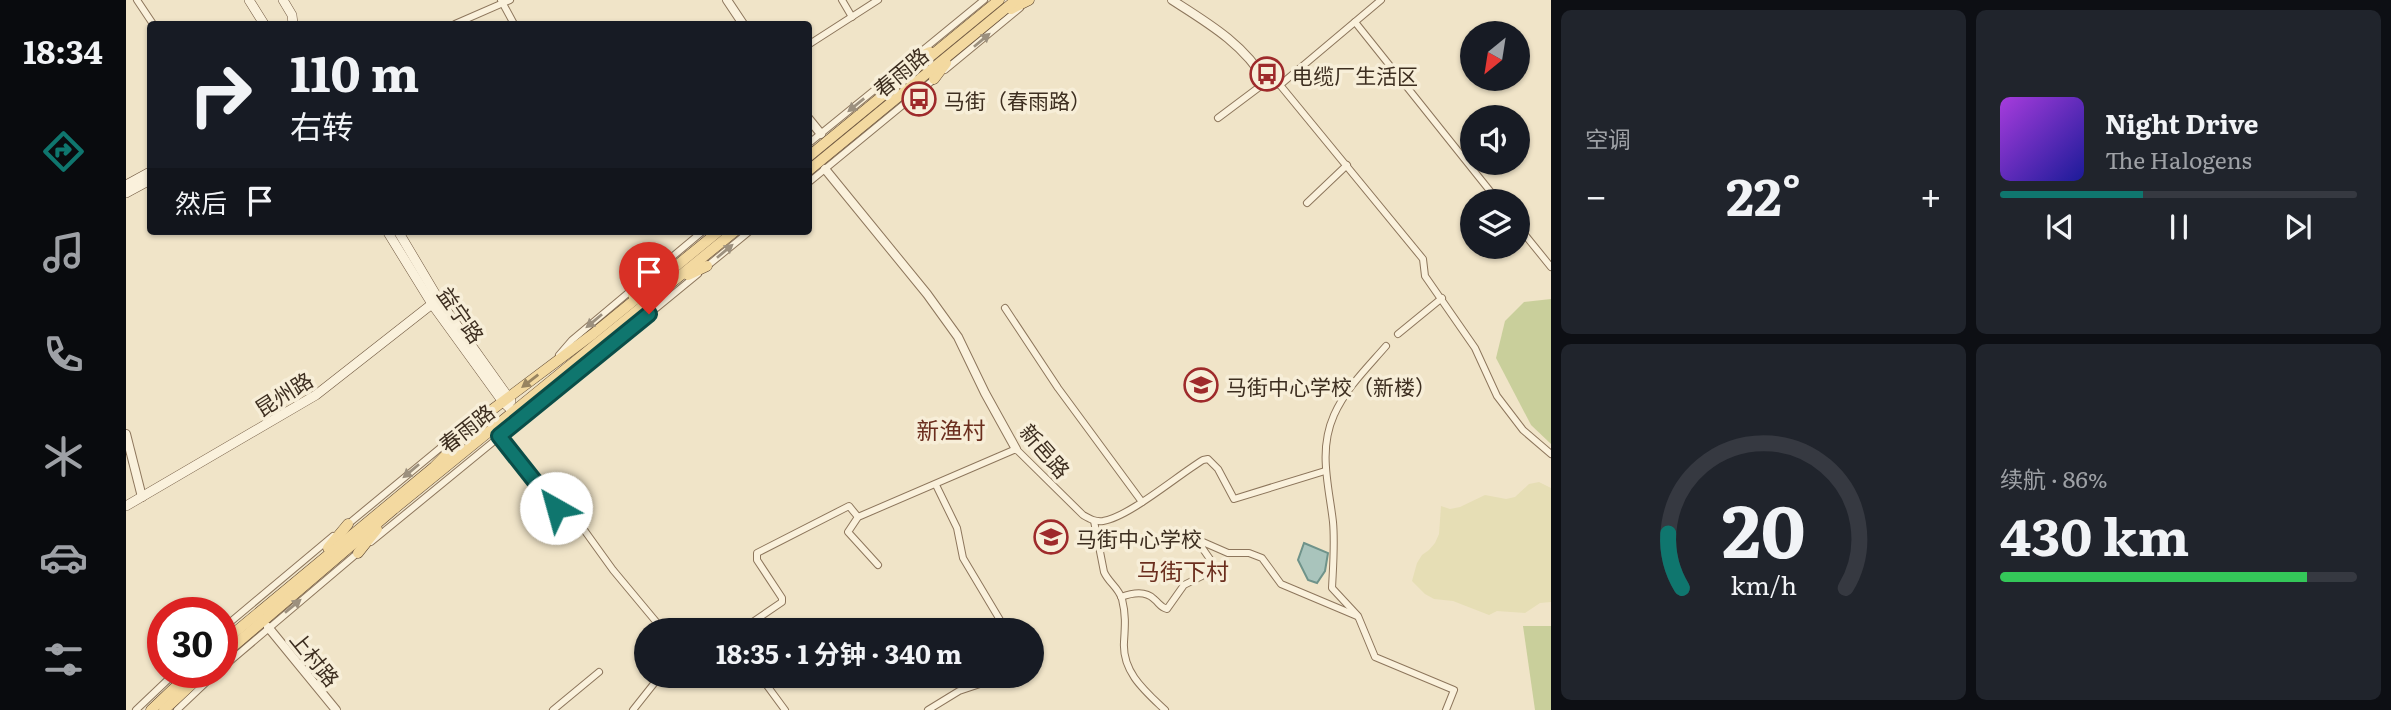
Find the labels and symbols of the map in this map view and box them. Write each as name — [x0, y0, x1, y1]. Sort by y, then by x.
north arrow — [1460, 21, 1530, 91]
one-way arrow — [973, 33, 990, 48]
street label: 春雨路 — [866, 39, 934, 103]
bus stop icon: 电缆厂生活区 — [1248, 55, 1286, 93]
place label: 电缆厂生活区 — [1292, 59, 1418, 90]
bus stop icon: 马街（春雨路） — [900, 80, 938, 118]
place label: 马街（春雨路） — [944, 84, 1091, 115]
one-way arrow — [847, 98, 865, 113]
pin — [619, 242, 679, 314]
one-way arrow — [717, 244, 734, 259]
street label: 益宁路 — [431, 279, 493, 349]
one-way arrow — [586, 314, 604, 329]
street label: 昆州路 — [248, 363, 318, 423]
school or university icon: 马街中心学校（新楼） — [1182, 366, 1220, 404]
place label: 马街中心学校（新楼） — [1226, 370, 1436, 401]
one-way arrow — [521, 374, 539, 389]
street label: 春雨路 — [432, 395, 500, 459]
district label: 新渔村 — [917, 412, 986, 446]
street label: 新邑路 — [1014, 416, 1078, 484]
one-way arrow — [403, 463, 420, 478]
position arrow — [519, 471, 593, 545]
school or university icon: 马街中心学校 — [1032, 518, 1070, 556]
place label: 马街中心学校 — [1076, 522, 1202, 553]
district label: 马街下村 — [1137, 553, 1229, 587]
speed limit sign: 30 — [147, 597, 238, 688]
one-way arrow — [284, 599, 302, 614]
street label: 上村路 — [284, 624, 348, 692]

